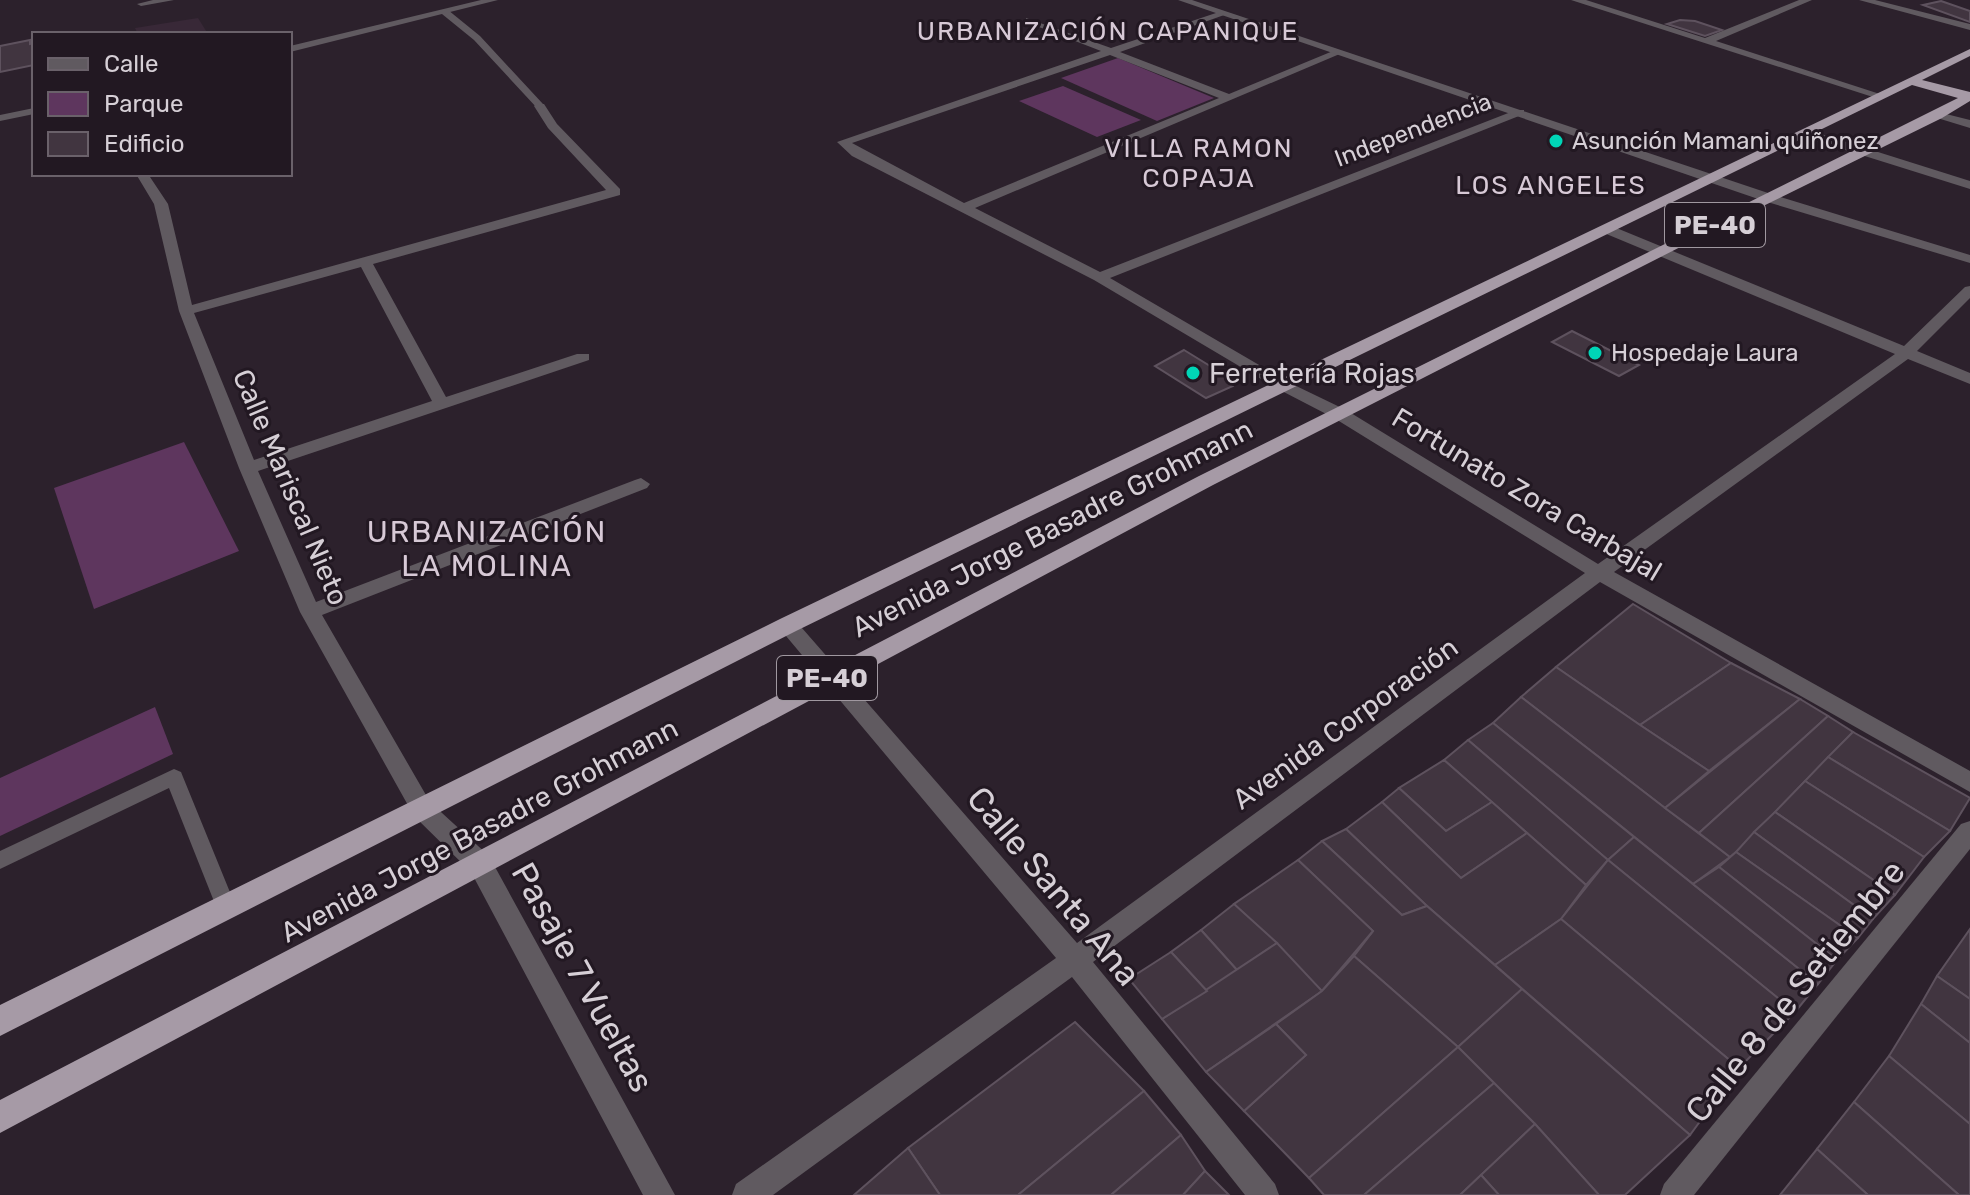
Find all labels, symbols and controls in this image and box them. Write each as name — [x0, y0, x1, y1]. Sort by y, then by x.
district label: URBANIZACIÓN CAPANIQUE — [917, 16, 1299, 47]
legend — [32, 32, 292, 176]
text: Calle — [104, 50, 158, 78]
street label: Independencia — [1331, 87, 1495, 173]
text: Parque — [104, 90, 183, 118]
place label: Asunción Mamani quiñonez — [1572, 127, 1879, 155]
text: Edificio — [104, 130, 185, 158]
marker: Asunción Mamani quiñonez — [1547, 132, 1565, 150]
district label: VILLA RAMON COPAJA — [1104, 133, 1294, 194]
district label: LOS ANGELES — [1455, 170, 1647, 201]
road number: PE-40 — [1665, 203, 1765, 247]
place label: Hospedaje Laura — [1611, 339, 1798, 367]
marker: Hospedaje Laura — [1586, 344, 1604, 362]
place label: Ferretería Rojas — [1209, 357, 1415, 390]
street label: Calle Mariscal Nieto — [226, 364, 355, 610]
marker: Ferretería Rojas — [1184, 364, 1202, 382]
street label: Fortunato Zora Carbajal — [1386, 401, 1667, 588]
street label: Avenida Jorge Basadre Grohmann — [846, 413, 1258, 644]
district label: URBANIZACIÓN LA MOLINA — [367, 514, 607, 584]
street label: Avenida Corporación — [1226, 631, 1464, 816]
road number: PE-40 — [777, 656, 877, 700]
street label: Avenida Jorge Basadre Grohmann — [275, 711, 683, 949]
street label: Calle Santa Ana — [958, 778, 1149, 994]
street label: Calle 8 de Setiembre — [1677, 852, 1914, 1131]
street label: Pasaje 7 Vueltas — [503, 855, 662, 1099]

